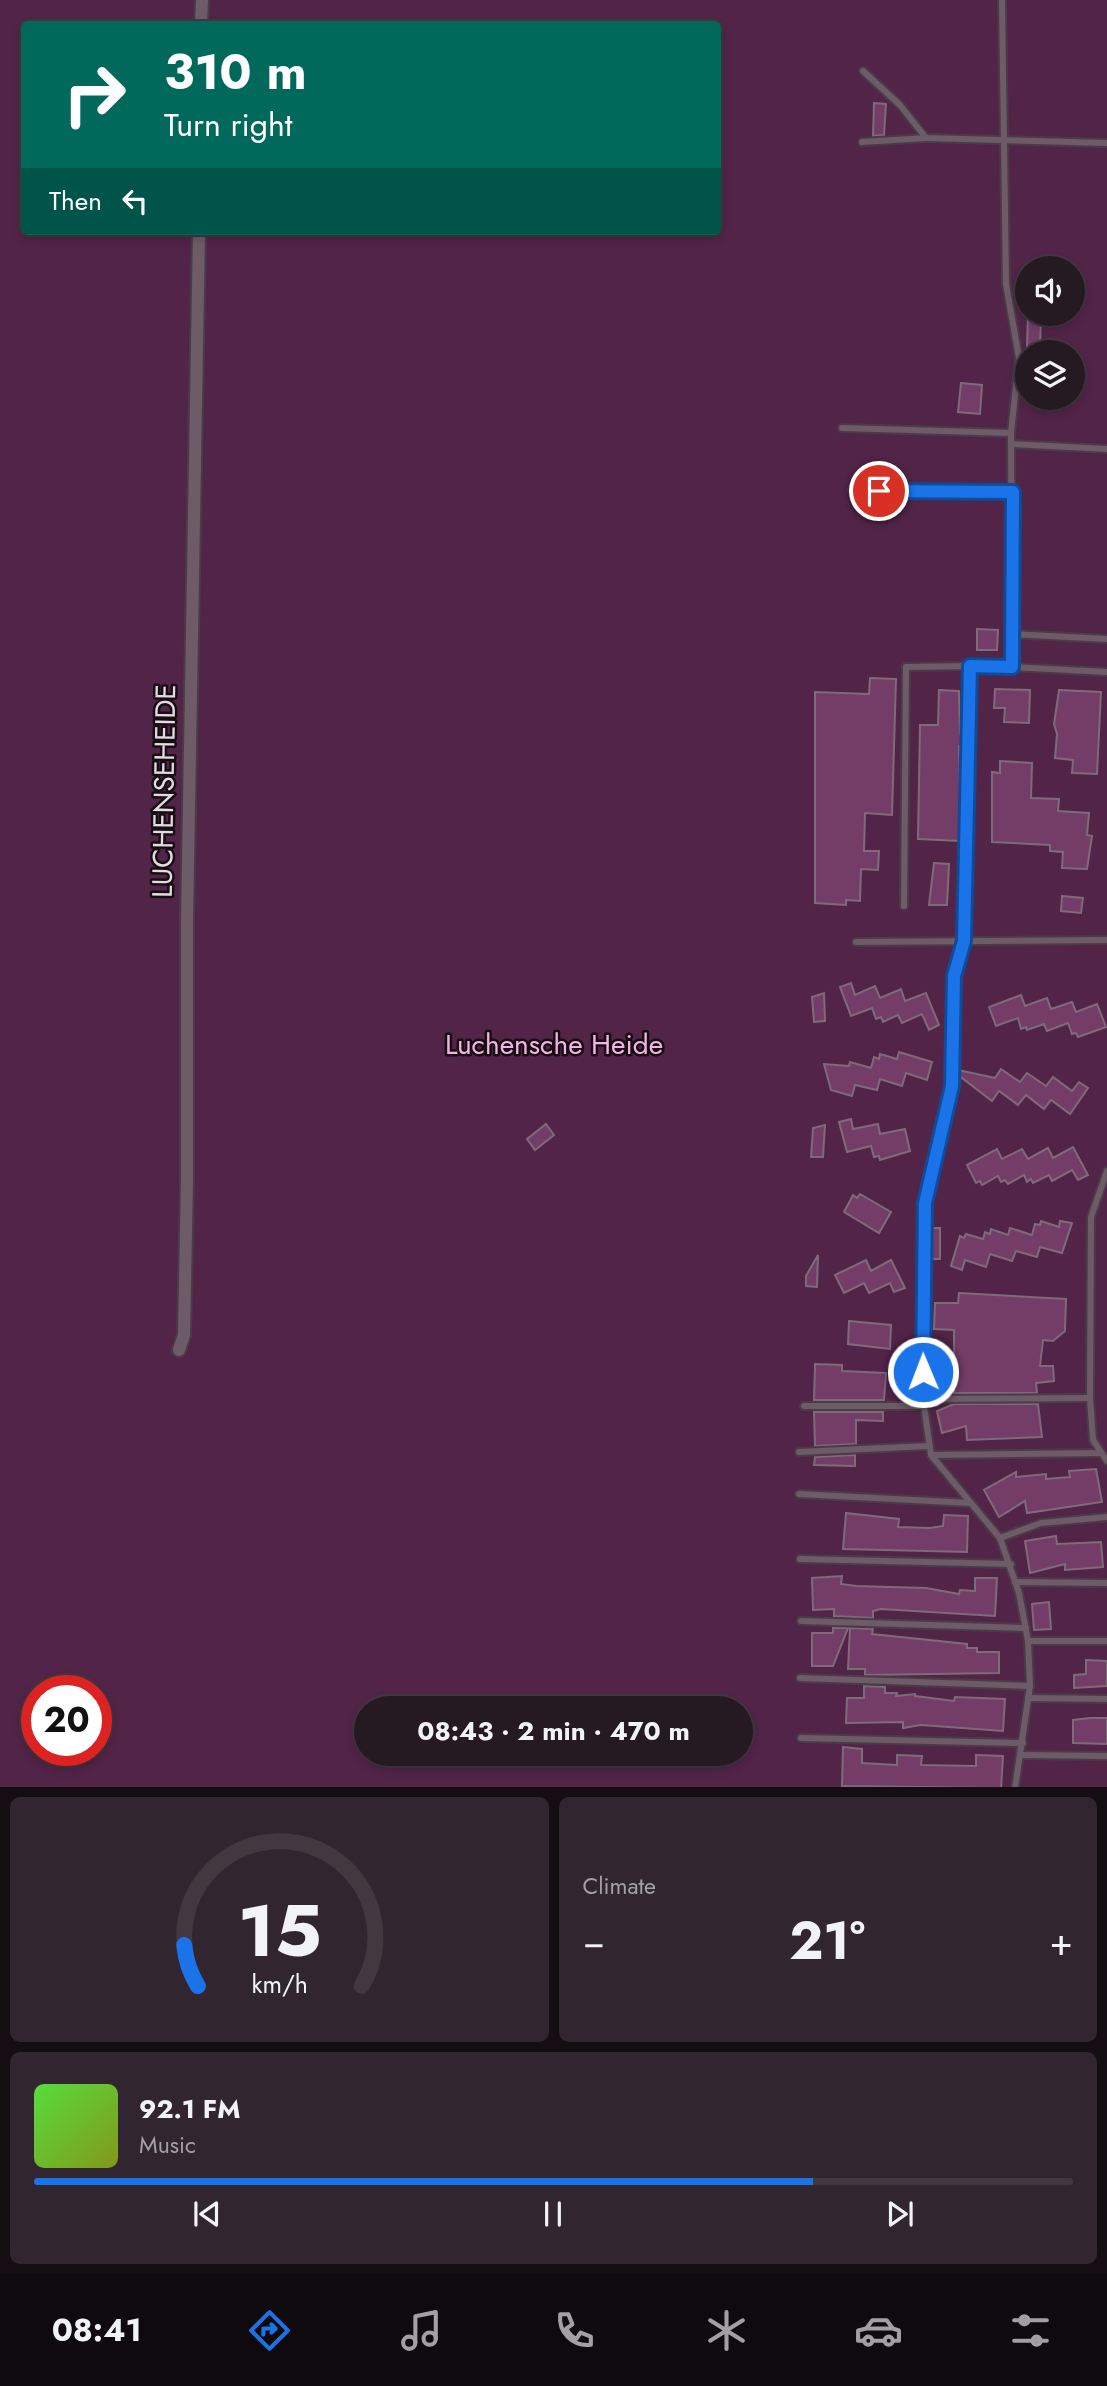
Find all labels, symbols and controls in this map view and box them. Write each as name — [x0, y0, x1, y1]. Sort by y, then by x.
text: 310 m — [164, 37, 307, 107]
icon: right — [49, 49, 140, 140]
text: Turn right — [164, 102, 293, 148]
text: Then — [49, 182, 102, 220]
icon: left — [116, 182, 154, 220]
map controls — [1015, 256, 1085, 410]
button: sound — [1015, 256, 1085, 326]
button: layers — [1015, 340, 1085, 410]
pin — [849, 461, 909, 521]
icon: arrive — [860, 472, 898, 510]
street label: LUCHENSEHEIDE — [142, 684, 186, 898]
park label: Luchensche Heide — [445, 1024, 663, 1065]
position arrow — [886, 1335, 960, 1409]
speed limit sign: 20 — [21, 1675, 112, 1766]
text: 08:43 · 2 min · 470 m — [417, 1712, 690, 1750]
text: Climate — [583, 1869, 656, 1903]
text: 15 — [237, 1878, 321, 1983]
text: 21° — [789, 1903, 865, 1979]
text: − — [583, 1914, 605, 1969]
text: + — [1050, 1914, 1073, 1969]
text: km/h — [251, 1965, 308, 2001]
text: 92.1 FM — [139, 2090, 240, 2128]
text: Music — [139, 2128, 196, 2162]
icon: previous — [188, 2195, 226, 2233]
icon: pause — [534, 2195, 572, 2233]
icon: next — [881, 2195, 919, 2233]
icon: directions — [245, 2306, 294, 2355]
icon: music — [397, 2306, 446, 2355]
icon: phone — [550, 2306, 599, 2355]
icon: climate — [702, 2306, 751, 2355]
icon: car — [854, 2306, 903, 2355]
icon: filters — [1006, 2306, 1055, 2355]
text: 08:41 — [52, 2307, 142, 2353]

